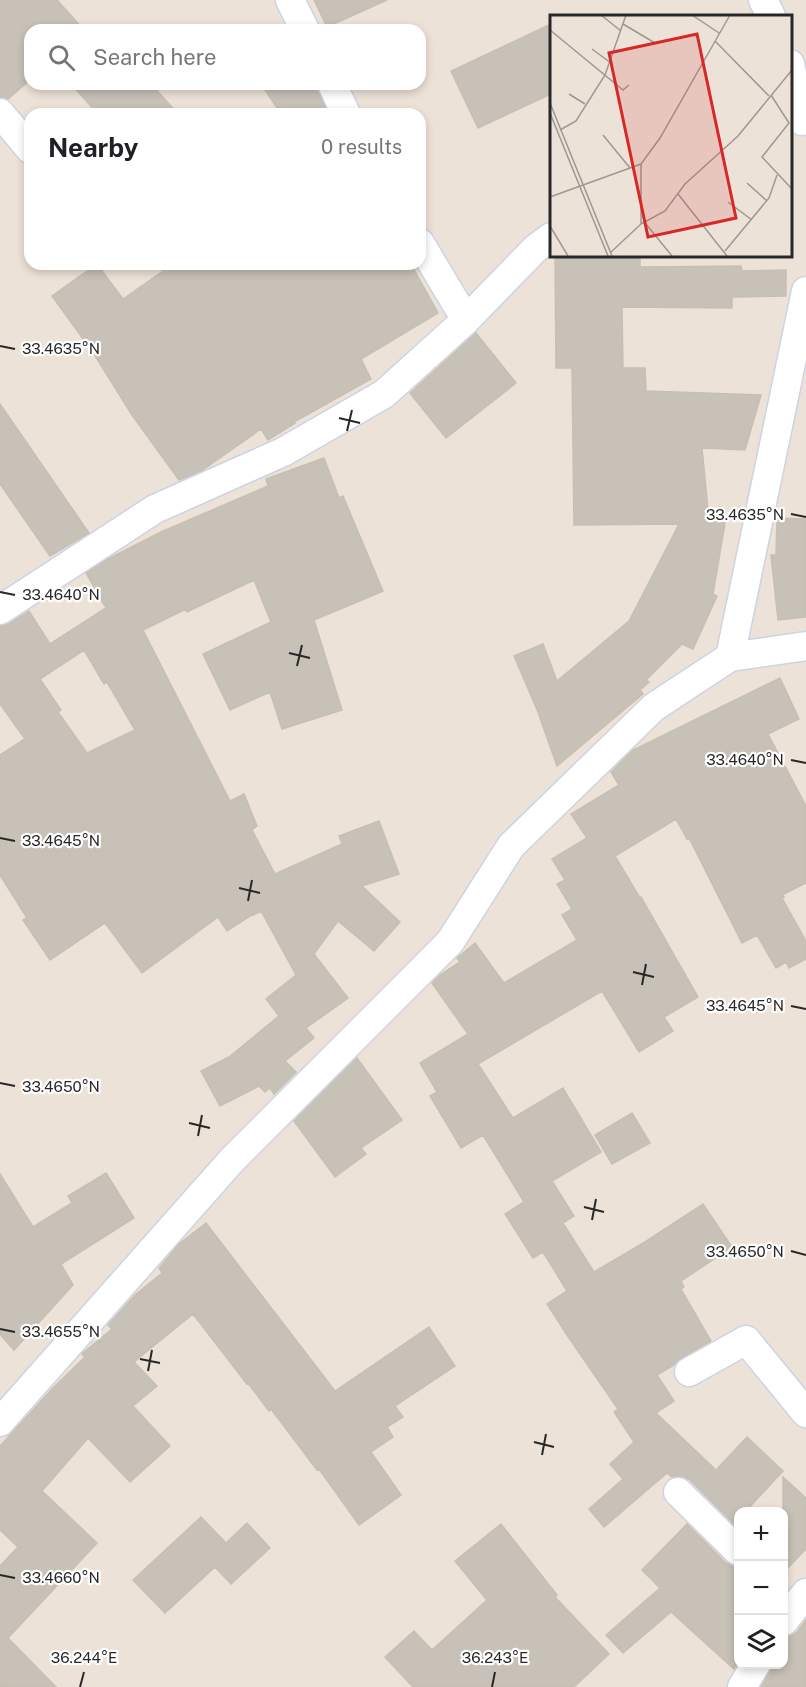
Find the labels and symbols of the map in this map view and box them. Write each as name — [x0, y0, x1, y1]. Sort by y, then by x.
inset map — [550, 15, 791, 256]
text: 33.4635°N — [22, 340, 100, 357]
text: 33.4635°N — [706, 506, 784, 523]
text: 33.4640°N — [22, 586, 100, 603]
text: 33.4640°N — [706, 751, 784, 768]
text: 33.4645°N — [22, 832, 100, 849]
text: 33.4645°N — [706, 997, 784, 1014]
text: 33.4650°N — [22, 1078, 100, 1095]
text: 33.4650°N — [706, 1243, 784, 1260]
text: 33.4655°N — [22, 1323, 100, 1340]
text: 33.4660°N — [22, 1569, 100, 1586]
text: 36.244°E — [51, 1649, 117, 1666]
text: 36.243°E — [462, 1649, 528, 1666]

